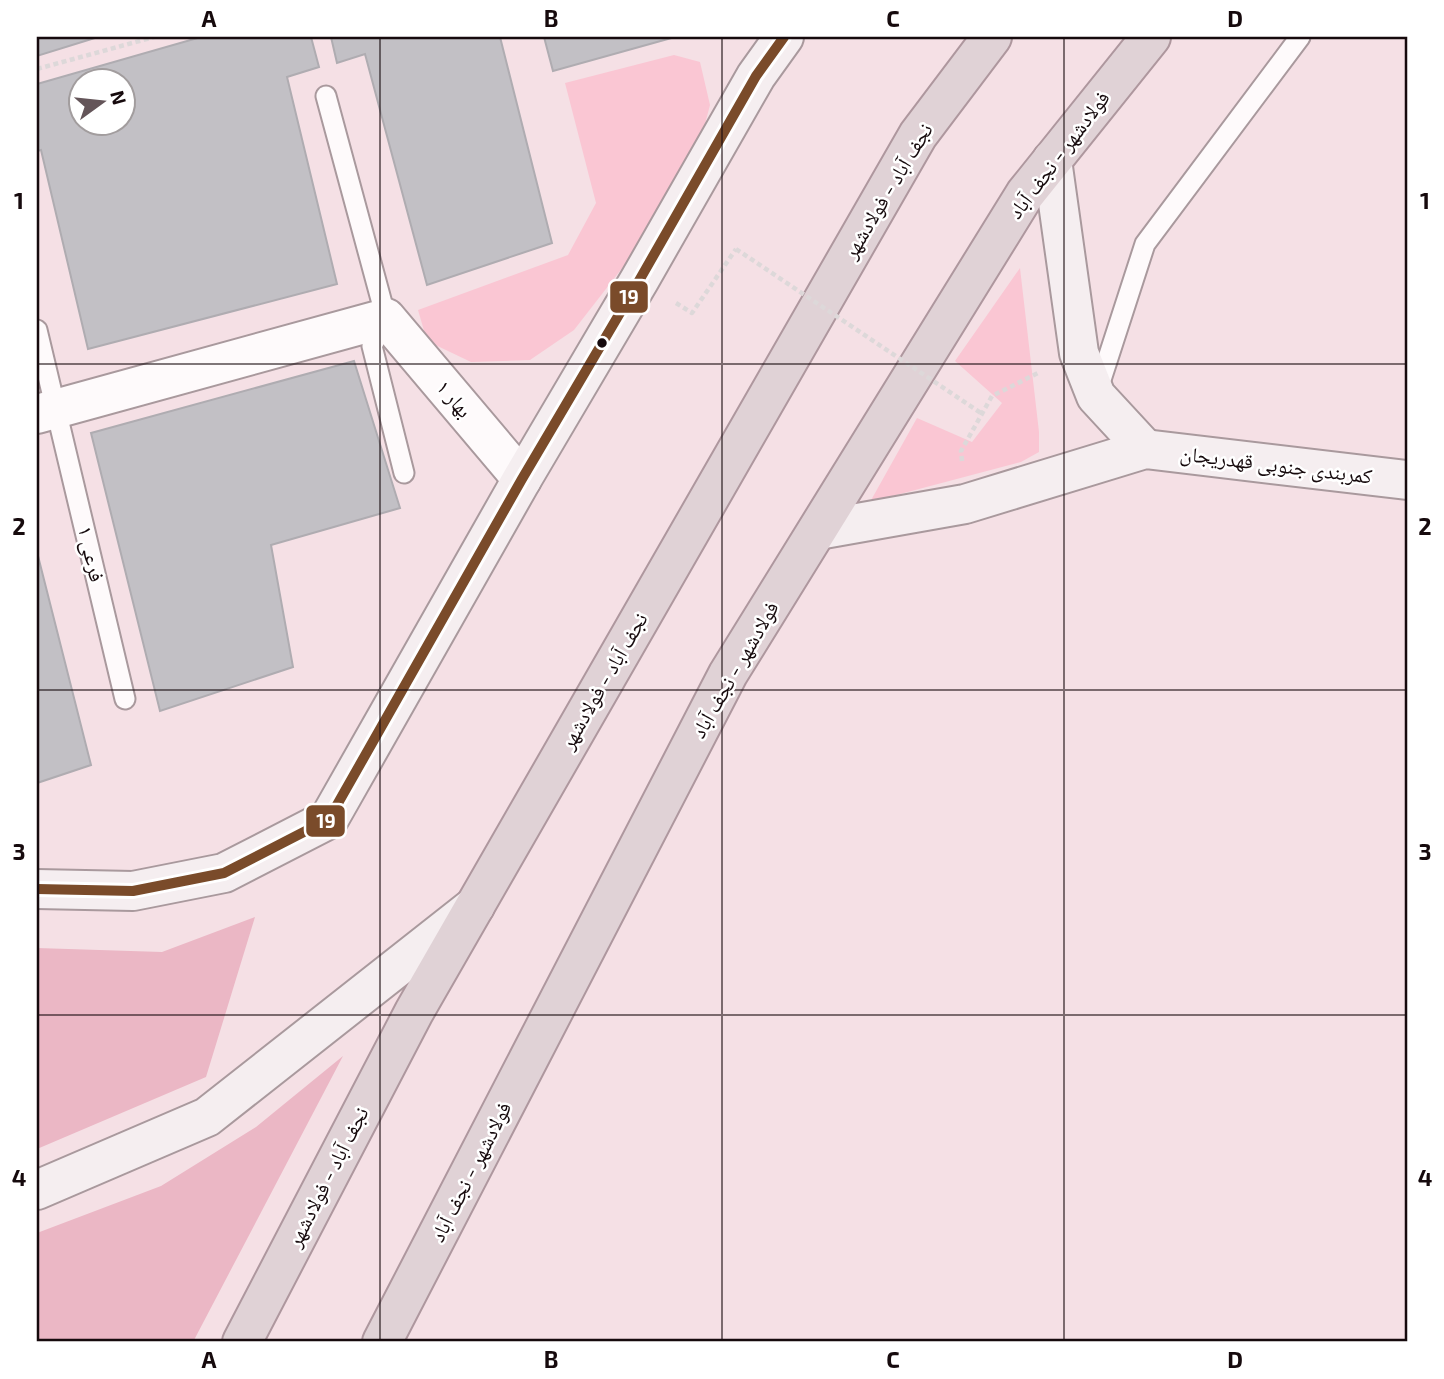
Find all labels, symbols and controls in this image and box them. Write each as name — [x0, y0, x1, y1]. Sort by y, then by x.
text: A — [201, 4, 217, 32]
text: B — [544, 4, 558, 32]
text: C — [886, 4, 900, 32]
text: D — [1227, 4, 1243, 32]
north arrow — [66, 66, 136, 136]
street label: فولادشهر - نجف آباد — [1002, 85, 1115, 224]
text: N — [106, 88, 132, 107]
street label: نجف آباد - فولادشهر — [836, 118, 938, 264]
text: 1 — [14, 186, 24, 214]
text: 1 — [1420, 186, 1430, 214]
line badge: 19 — [609, 280, 649, 314]
text: 19 — [619, 285, 639, 308]
unlabelled marker — [595, 336, 609, 350]
street label: بهار ۱ — [432, 374, 478, 423]
street label: کمربندی جنوبی قهدریجان — [1178, 439, 1374, 490]
text: 2 — [12, 512, 26, 540]
text: 2 — [1418, 512, 1432, 540]
street label: فرعی ۱ — [72, 523, 111, 584]
street label: فولادشهر - نجف آباد — [684, 596, 784, 743]
street label: نجف آباد - فولادشهر — [553, 607, 653, 754]
line badge: 19 — [305, 804, 346, 838]
text: 19 — [316, 809, 336, 832]
text: 3 — [12, 837, 26, 865]
text: 3 — [1418, 837, 1432, 865]
street label: فولادشهر - نجف آباد — [424, 1097, 517, 1246]
street label: نجف آباد - فولادشهر — [280, 1102, 374, 1252]
text: 4 — [12, 1163, 26, 1191]
text: 4 — [1418, 1163, 1432, 1191]
text: A — [201, 1345, 217, 1373]
text: B — [544, 1345, 558, 1373]
text: C — [886, 1345, 900, 1373]
text: D — [1227, 1345, 1243, 1373]

